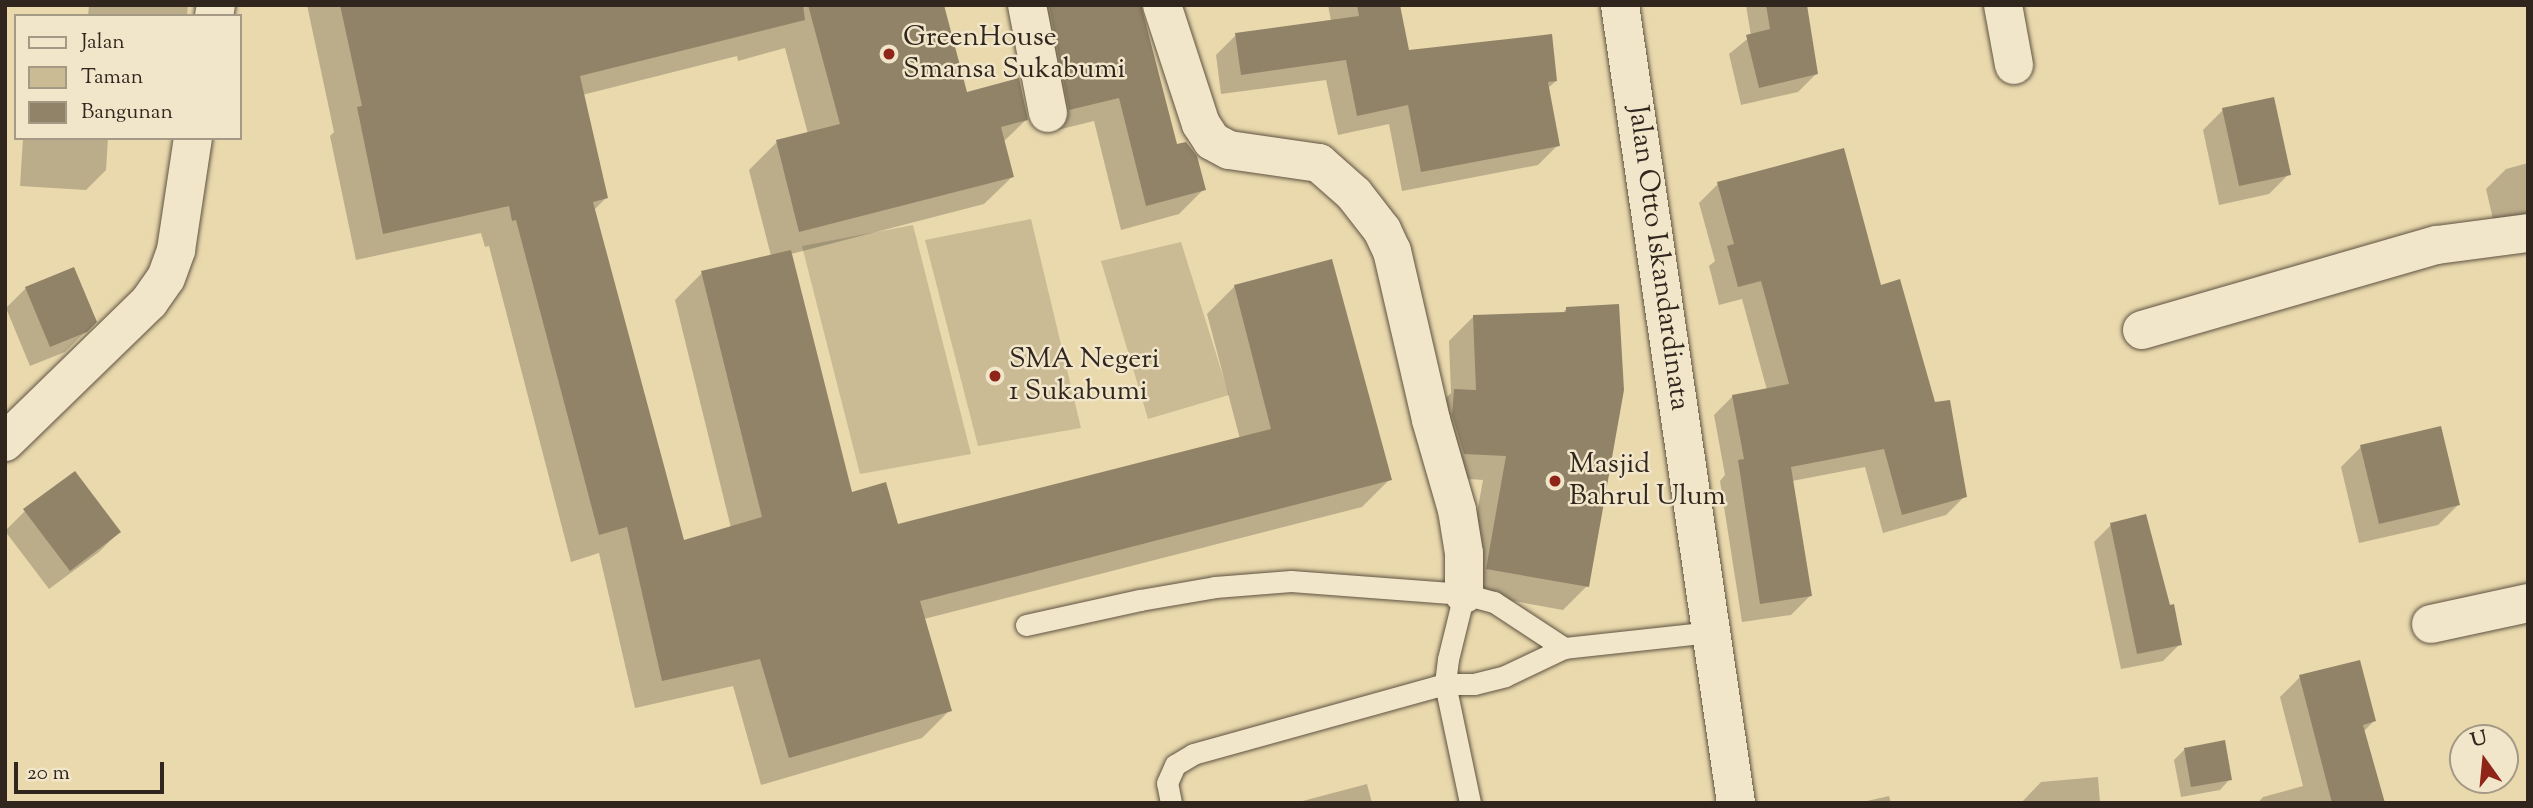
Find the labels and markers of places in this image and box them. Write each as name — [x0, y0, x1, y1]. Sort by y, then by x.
place label: GreenHouse Smansa Sukabumi — [903, 21, 1125, 87]
marker: GreenHouse Smansa Sukabumi — [881, 46, 897, 62]
place label: SMA Negeri 1 Sukabumi — [1009, 343, 1160, 409]
marker: SMA Negeri 1 Sukabumi — [987, 368, 1003, 384]
place label: Masjid Bahrul Ulum — [1569, 448, 1726, 514]
marker: Masjid Bahrul Ulum — [1547, 473, 1563, 489]

